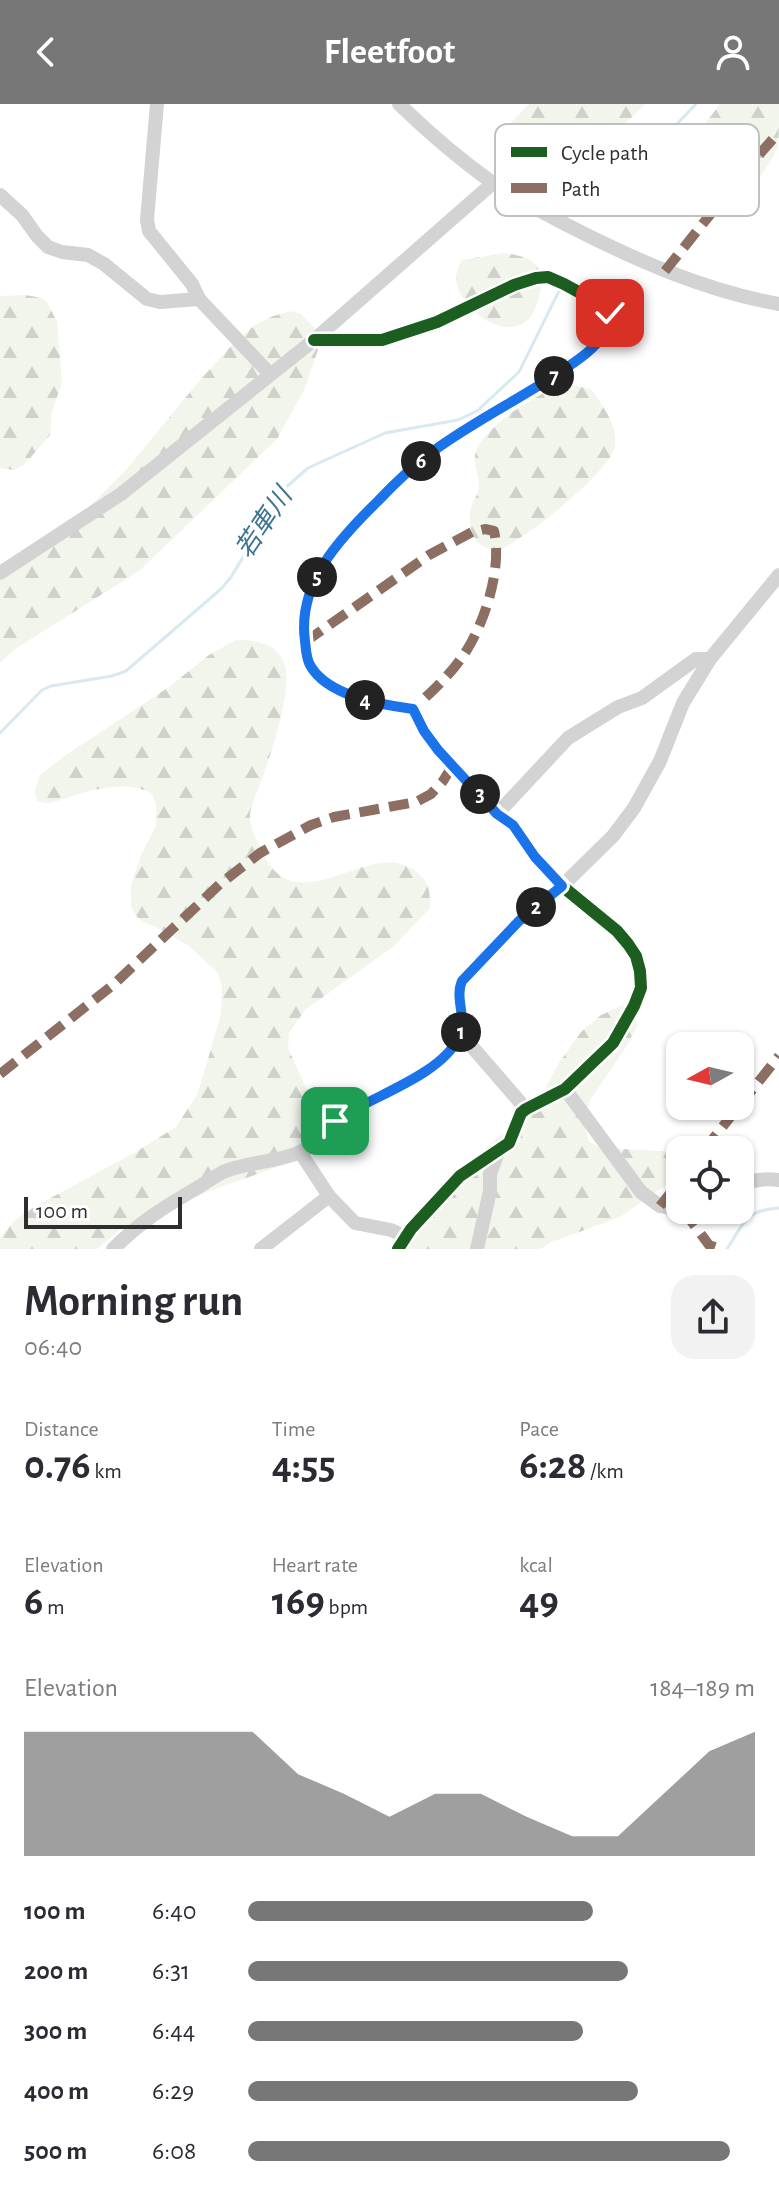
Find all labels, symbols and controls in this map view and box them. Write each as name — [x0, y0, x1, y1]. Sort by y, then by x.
icon: back — [24, 30, 68, 74]
icon: person — [711, 30, 755, 74]
text: Fleetfoot — [324, 34, 455, 70]
legend — [495, 124, 759, 216]
text: Cycle path — [561, 142, 649, 164]
text: Path — [561, 178, 601, 200]
pin — [576, 279, 644, 347]
icon: check — [588, 291, 632, 335]
pin: 7 — [534, 356, 574, 396]
text: 7 — [549, 365, 559, 387]
pin: 6 — [401, 441, 441, 481]
text: 6 — [416, 450, 426, 472]
water label: 若車川 — [231, 480, 298, 563]
pin: 5 — [297, 557, 337, 597]
text: 5 — [312, 566, 322, 588]
pin: 4 — [345, 680, 385, 720]
text: 4 — [359, 689, 371, 711]
pin: 3 — [460, 774, 500, 814]
text: 3 — [475, 783, 485, 805]
pin: 2 — [516, 887, 556, 927]
text: 2 — [531, 896, 541, 918]
pin: 1 — [441, 1012, 481, 1052]
text: 1 — [457, 1021, 465, 1043]
north arrow — [666, 1032, 754, 1120]
map controls — [666, 1032, 754, 1224]
pin — [301, 1087, 369, 1155]
icon: arrive — [313, 1099, 357, 1143]
button: locate — [666, 1136, 754, 1224]
scale bar — [24, 1193, 182, 1229]
text: 100 m — [36, 1200, 88, 1222]
button: share — [671, 1275, 755, 1359]
text: Morning run — [24, 1280, 243, 1324]
text: 06:40 — [24, 1334, 82, 1360]
text: Distance — [24, 1418, 99, 1440]
text: Time — [272, 1418, 316, 1440]
text: Pace — [519, 1418, 559, 1440]
text: 0.76 — [24, 1446, 91, 1486]
text: 4:55 — [272, 1446, 336, 1486]
text: 6:28 — [519, 1446, 586, 1486]
text: km — [91, 1460, 122, 1482]
text: /km — [586, 1460, 624, 1482]
text: Elevation — [24, 1554, 104, 1576]
text: Heart rate — [272, 1554, 358, 1576]
text: kcal — [519, 1554, 553, 1576]
text: 6 — [24, 1582, 43, 1622]
text: 169 — [272, 1582, 325, 1622]
text: 49 — [519, 1582, 559, 1622]
text: m — [43, 1596, 65, 1618]
text: bpm — [325, 1596, 368, 1618]
text: Elevation — [24, 1675, 118, 1701]
text: 184–189 m — [650, 1675, 755, 1701]
text: 100 m — [24, 1898, 85, 1924]
text: 6:40 — [152, 1898, 196, 1924]
text: 200 m — [24, 1958, 88, 1984]
text: 6:31 — [152, 1958, 190, 1984]
text: 300 m — [24, 2018, 87, 2044]
text: 6:44 — [152, 2018, 195, 2044]
text: 400 m — [24, 2078, 89, 2104]
text: 6:29 — [152, 2078, 194, 2104]
text: 500 m — [24, 2138, 87, 2164]
text: 6:08 — [152, 2138, 196, 2164]

